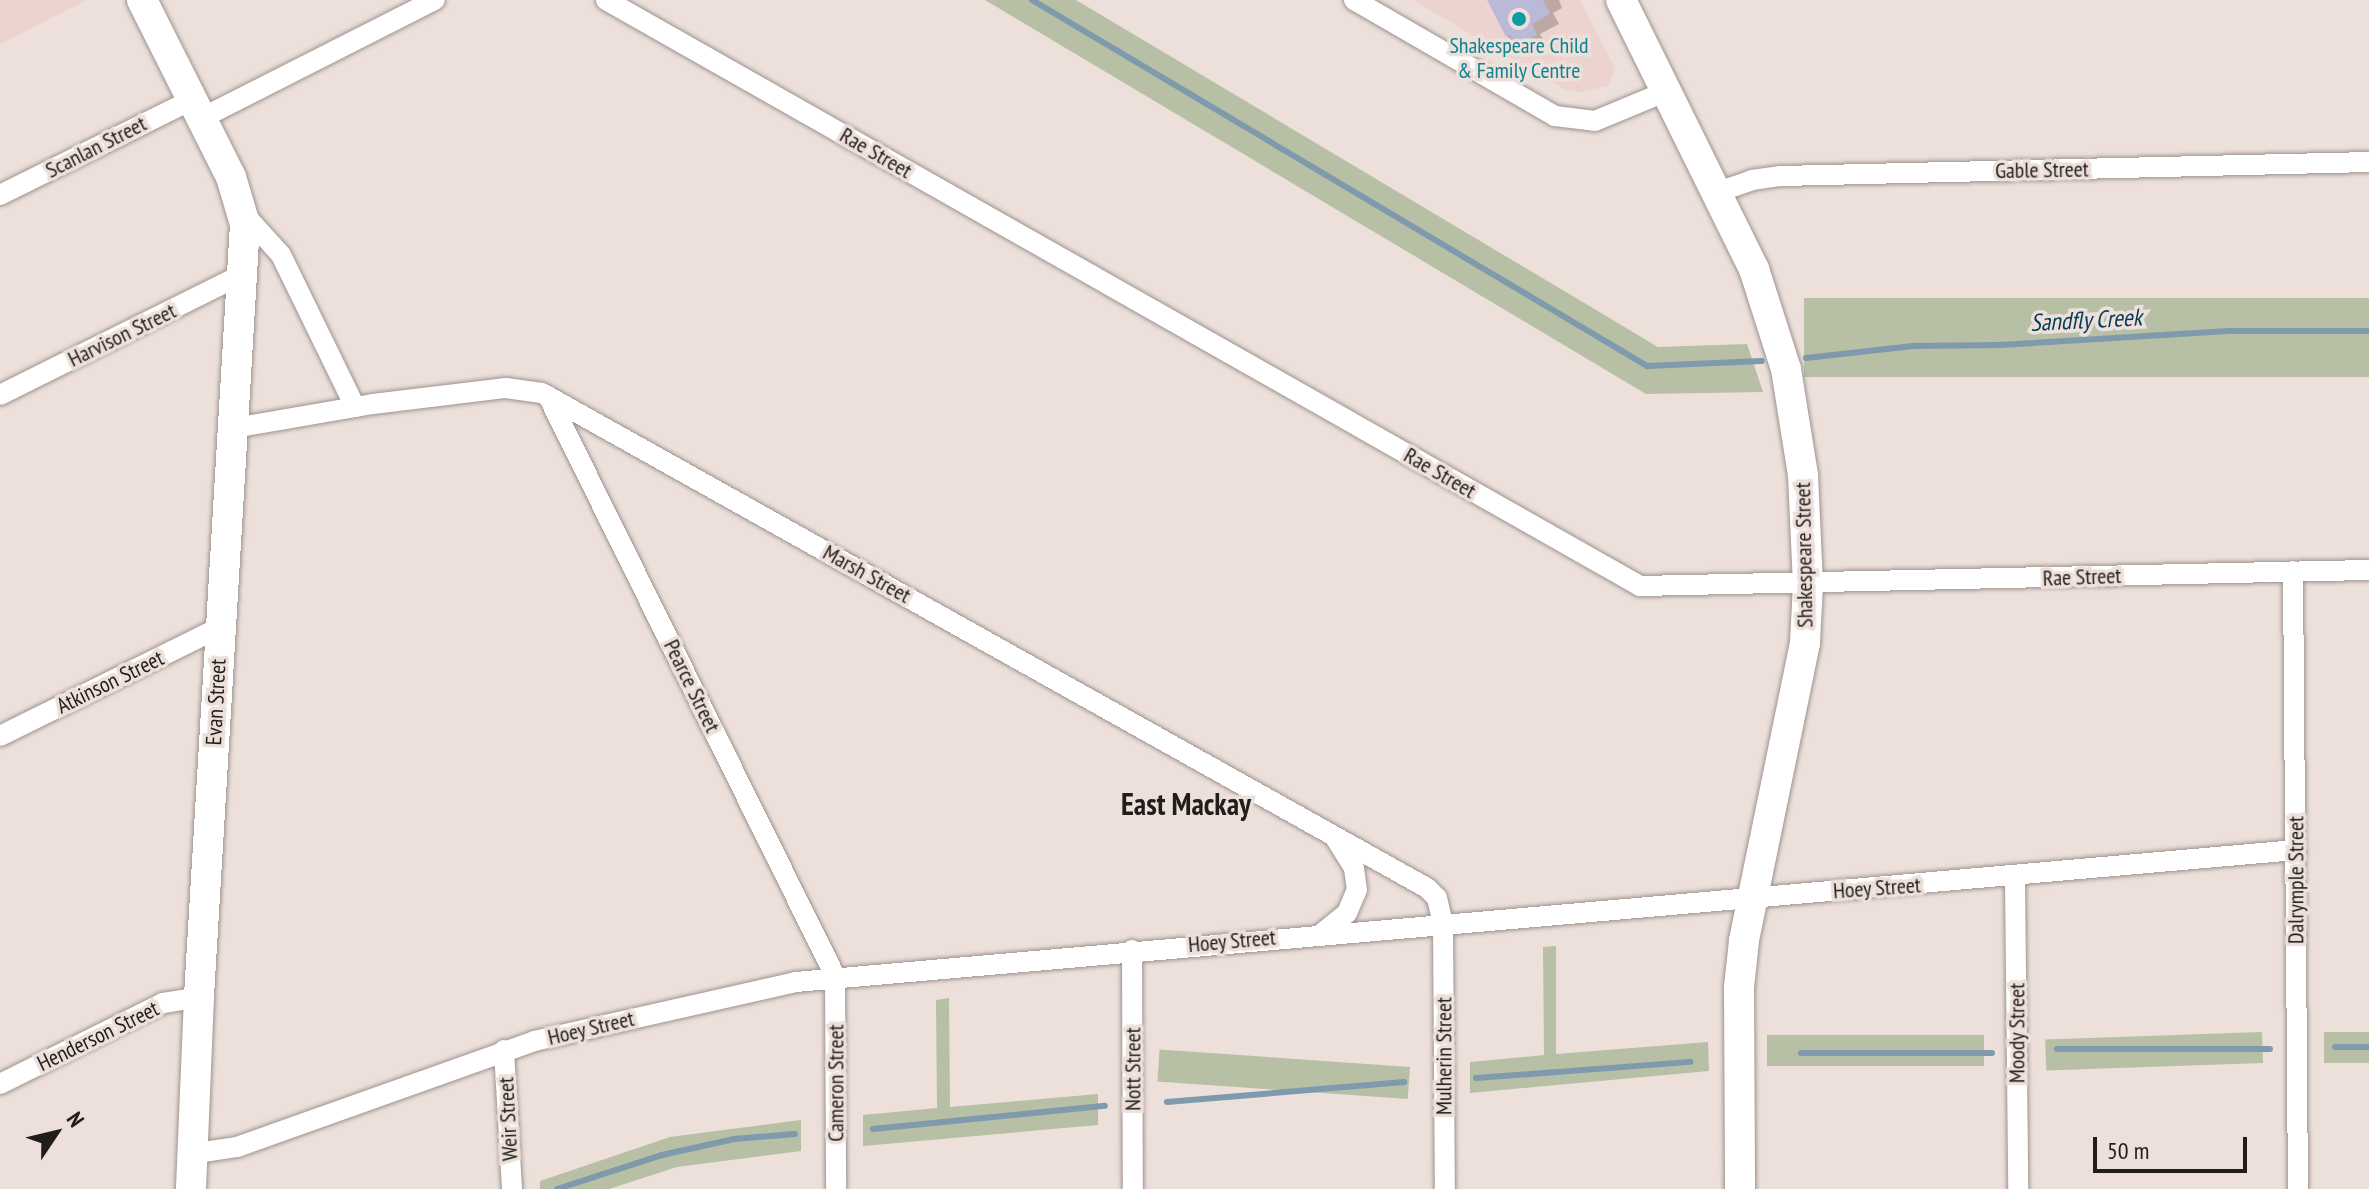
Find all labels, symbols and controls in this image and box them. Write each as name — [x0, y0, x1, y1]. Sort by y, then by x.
marker: Shakespeare Child & Family Centre — [1510, 10, 1528, 28]
place label: Shakespeare Child & Family Centre — [1449, 32, 1589, 84]
street label: Scanlan Street — [41, 110, 151, 184]
street label: Rae Street — [835, 122, 917, 184]
street label: Gable Street — [1995, 156, 2089, 184]
street label: Harvison Street — [64, 298, 180, 372]
water label: Sandfly Creek — [2029, 303, 2143, 337]
street label: Rae Street — [1399, 442, 1481, 504]
street label: Shakespeare Street — [1790, 482, 1818, 628]
street label: Marsh Street — [819, 539, 915, 609]
street label: Rae Street — [2042, 562, 2122, 592]
street label: Pearce Street — [658, 635, 726, 737]
street label: Atkinson Street — [52, 645, 168, 719]
street label: Evan Street — [201, 658, 231, 746]
district label: East Mackay — [1121, 786, 1251, 822]
street label: Dalrymple Street — [2283, 816, 2309, 944]
street label: Hoey Street — [1832, 872, 1922, 904]
street label: Hoey Street — [1187, 924, 1277, 958]
street label: Moody Street — [2004, 982, 2030, 1084]
street label: Henderson Street — [33, 995, 163, 1077]
street label: Mulherin Street — [1431, 997, 1457, 1115]
street label: Hoey Street — [545, 1005, 637, 1051]
street label: Cameron Street — [823, 1024, 849, 1142]
street label: Nott Street — [1120, 1027, 1146, 1111]
street label: Weir Street — [493, 1076, 523, 1162]
north arrow — [16, 1093, 96, 1173]
text: N — [61, 1106, 91, 1132]
scale bar — [2097, 1121, 2251, 1171]
text: 50 m — [2107, 1135, 2149, 1166]

